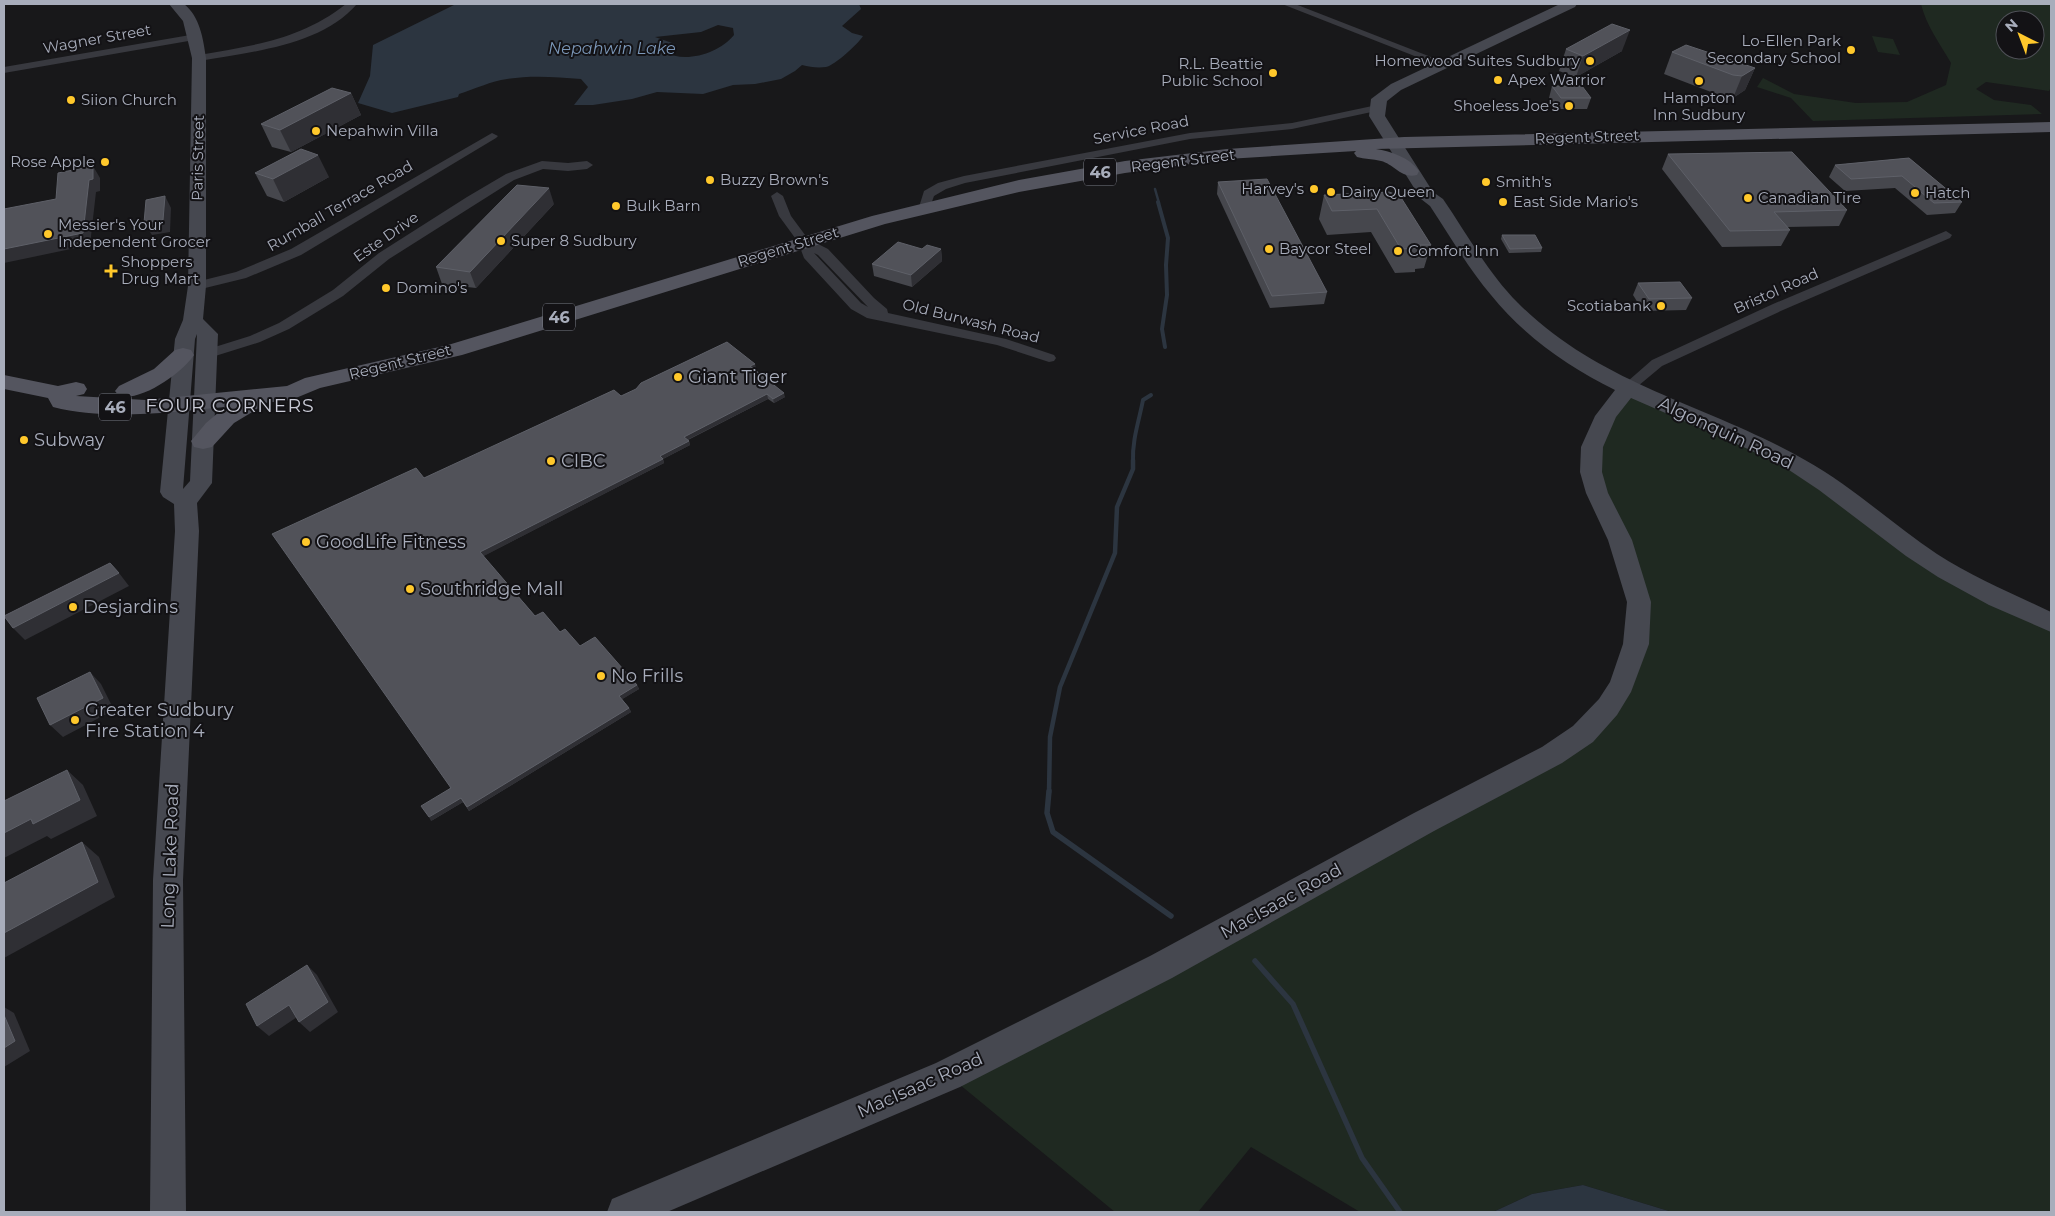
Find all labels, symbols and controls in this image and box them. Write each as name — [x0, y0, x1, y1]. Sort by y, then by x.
north arrow — [1995, 10, 2045, 60]
text: N — [2001, 15, 2022, 36]
street label: Wagner Street — [41, 20, 152, 57]
place label: Lo-Ellen Park Secondary School — [1707, 31, 1841, 67]
water label: Nepahwin Lake — [548, 39, 676, 58]
marker: Lo-Ellen Park Secondary School — [1845, 44, 1857, 56]
place label: Homewood Suites Sudbury — [1375, 51, 1581, 70]
place label: R.L. Beattie Public School — [1161, 54, 1263, 90]
marker: Homewood Suites Sudbury — [1584, 55, 1596, 67]
marker: R.L. Beattie Public School — [1267, 67, 1279, 79]
place label: Apex Warrior — [1508, 70, 1606, 89]
marker: Apex Warrior — [1492, 74, 1504, 86]
marker: Hampton Inn Sudbury — [1693, 75, 1705, 87]
place label: Hampton Inn Sudbury — [1653, 88, 1746, 124]
place label: Siion Church — [81, 90, 177, 109]
marker: Siion Church — [65, 94, 77, 106]
place label: Shoeless Joe's — [1454, 96, 1559, 115]
marker: Shoeless Joe's — [1563, 100, 1575, 112]
street label: Service Road — [1091, 111, 1190, 148]
street label: Paris Street — [187, 115, 208, 201]
place label: Nepahwin Villa — [326, 121, 439, 140]
marker: Nepahwin Villa — [310, 125, 322, 137]
street label: Regent Street — [1534, 125, 1640, 148]
street label: Regent Street — [1130, 145, 1236, 176]
place label: Rose Apple — [10, 152, 95, 171]
marker: Rose Apple — [99, 156, 111, 168]
street label: Rumball Terrace Road — [263, 156, 416, 255]
road number: 46 — [1084, 158, 1116, 186]
place label: Buzzy Brown's — [720, 170, 829, 189]
place label: Smith's — [1496, 172, 1552, 191]
marker: Buzzy Brown's — [704, 174, 716, 186]
marker: Smith's — [1480, 176, 1492, 188]
place label: Harvey's — [1241, 179, 1304, 198]
place label: Dairy Queen — [1341, 182, 1435, 201]
marker: Harvey's — [1308, 183, 1320, 195]
place label: Hatch — [1925, 183, 1970, 202]
marker: Dairy Queen — [1325, 186, 1337, 198]
marker: Hatch — [1909, 187, 1921, 199]
place label: Canadian Tire — [1758, 188, 1861, 207]
place label: East Side Mario's — [1513, 192, 1638, 211]
marker: Canadian Tire — [1742, 192, 1754, 204]
place label: Bulk Barn — [626, 196, 701, 215]
marker: East Side Mario's — [1497, 196, 1509, 208]
marker: Bulk Barn — [610, 200, 622, 212]
street label: Este Drive — [349, 207, 422, 266]
place label: Messier's Your Independent Grocer — [58, 215, 211, 251]
street label: Regent Street — [735, 222, 841, 271]
marker: Messier's Your Independent Grocer — [42, 228, 54, 240]
place label: Super 8 Sudbury — [511, 231, 638, 250]
marker: Super 8 Sudbury — [495, 235, 507, 247]
place label: Baycor Steel — [1279, 239, 1372, 258]
place label: Comfort Inn — [1408, 241, 1499, 260]
marker: Baycor Steel — [1263, 243, 1275, 255]
marker: Comfort Inn — [1392, 245, 1404, 257]
place label: Shoppers Drug Mart — [121, 252, 199, 288]
street label: Bristol Road — [1730, 263, 1821, 318]
marker: Shoppers Drug Mart — [105, 265, 117, 277]
place label: Domino's — [396, 278, 467, 297]
marker: Domino's — [380, 282, 392, 294]
street label: Old Burwash Road — [901, 294, 1042, 347]
place label: Scotiabank — [1567, 296, 1651, 315]
marker: Scotiabank — [1655, 300, 1667, 312]
road number: 46 — [543, 304, 575, 330]
street label: Regent Street — [347, 340, 453, 383]
place label: Giant Tiger — [688, 366, 787, 388]
marker: Giant Tiger — [672, 371, 684, 383]
street label: Algonquin Road — [1655, 392, 1797, 474]
road number: 46 — [99, 394, 131, 421]
district label: FOUR CORNERS — [145, 394, 315, 417]
place label: Subway — [34, 429, 105, 451]
marker: Subway — [18, 434, 30, 446]
place label: CIBC — [561, 450, 606, 472]
marker: CIBC — [545, 455, 557, 467]
place label: GoodLife Fitness — [316, 531, 466, 553]
marker: GoodLife Fitness — [300, 536, 312, 548]
place label: Southridge Mall — [420, 578, 563, 600]
marker: Southridge Mall — [404, 583, 416, 595]
place label: Desjardins — [83, 596, 178, 618]
marker: Desjardins — [67, 601, 79, 613]
place label: No Frills — [611, 665, 683, 687]
marker: No Frills — [595, 670, 607, 682]
place label: Greater Sudbury Fire Station 4 — [85, 699, 234, 742]
marker: Greater Sudbury Fire Station 4 — [69, 714, 81, 726]
street label: Long Lake Road — [156, 783, 184, 929]
street label: MacIsaac Road — [1216, 859, 1346, 943]
street label: MacIsaac Road — [854, 1047, 986, 1123]

